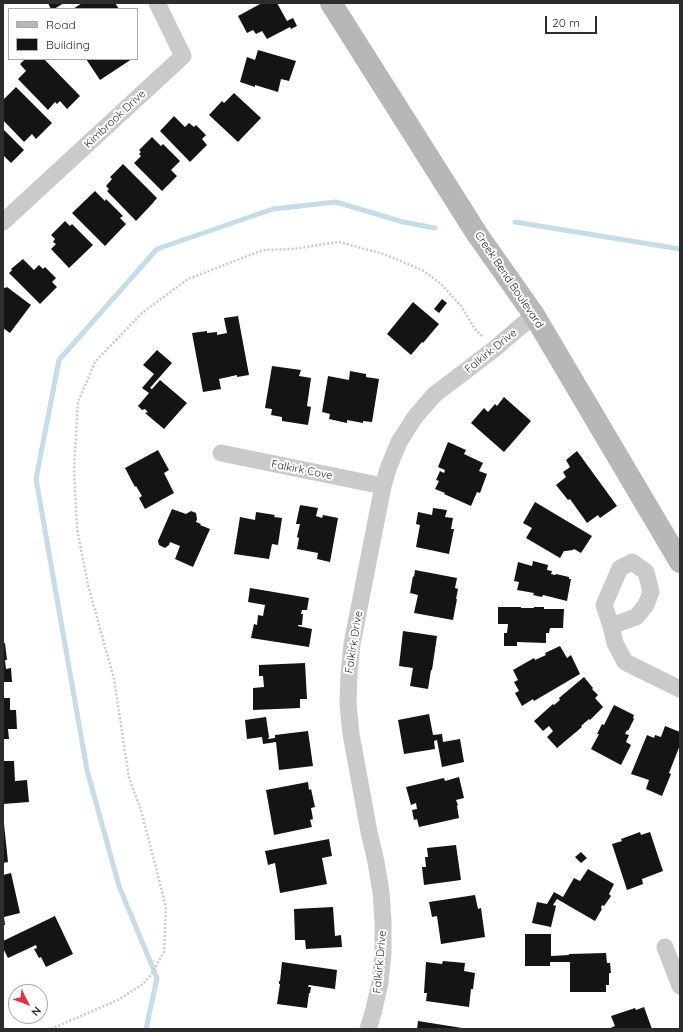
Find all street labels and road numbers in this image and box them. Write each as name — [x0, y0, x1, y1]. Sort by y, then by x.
street label: Kimbrook Drive — [82, 87, 148, 151]
street label: Creek Bend Boulevard — [472, 229, 546, 331]
street label: Falkirk Drive — [462, 326, 520, 376]
street label: Falkirk Cove — [270, 458, 334, 482]
street label: Falkirk Drive — [343, 610, 365, 674]
street label: Falkirk Drive — [371, 930, 389, 994]

